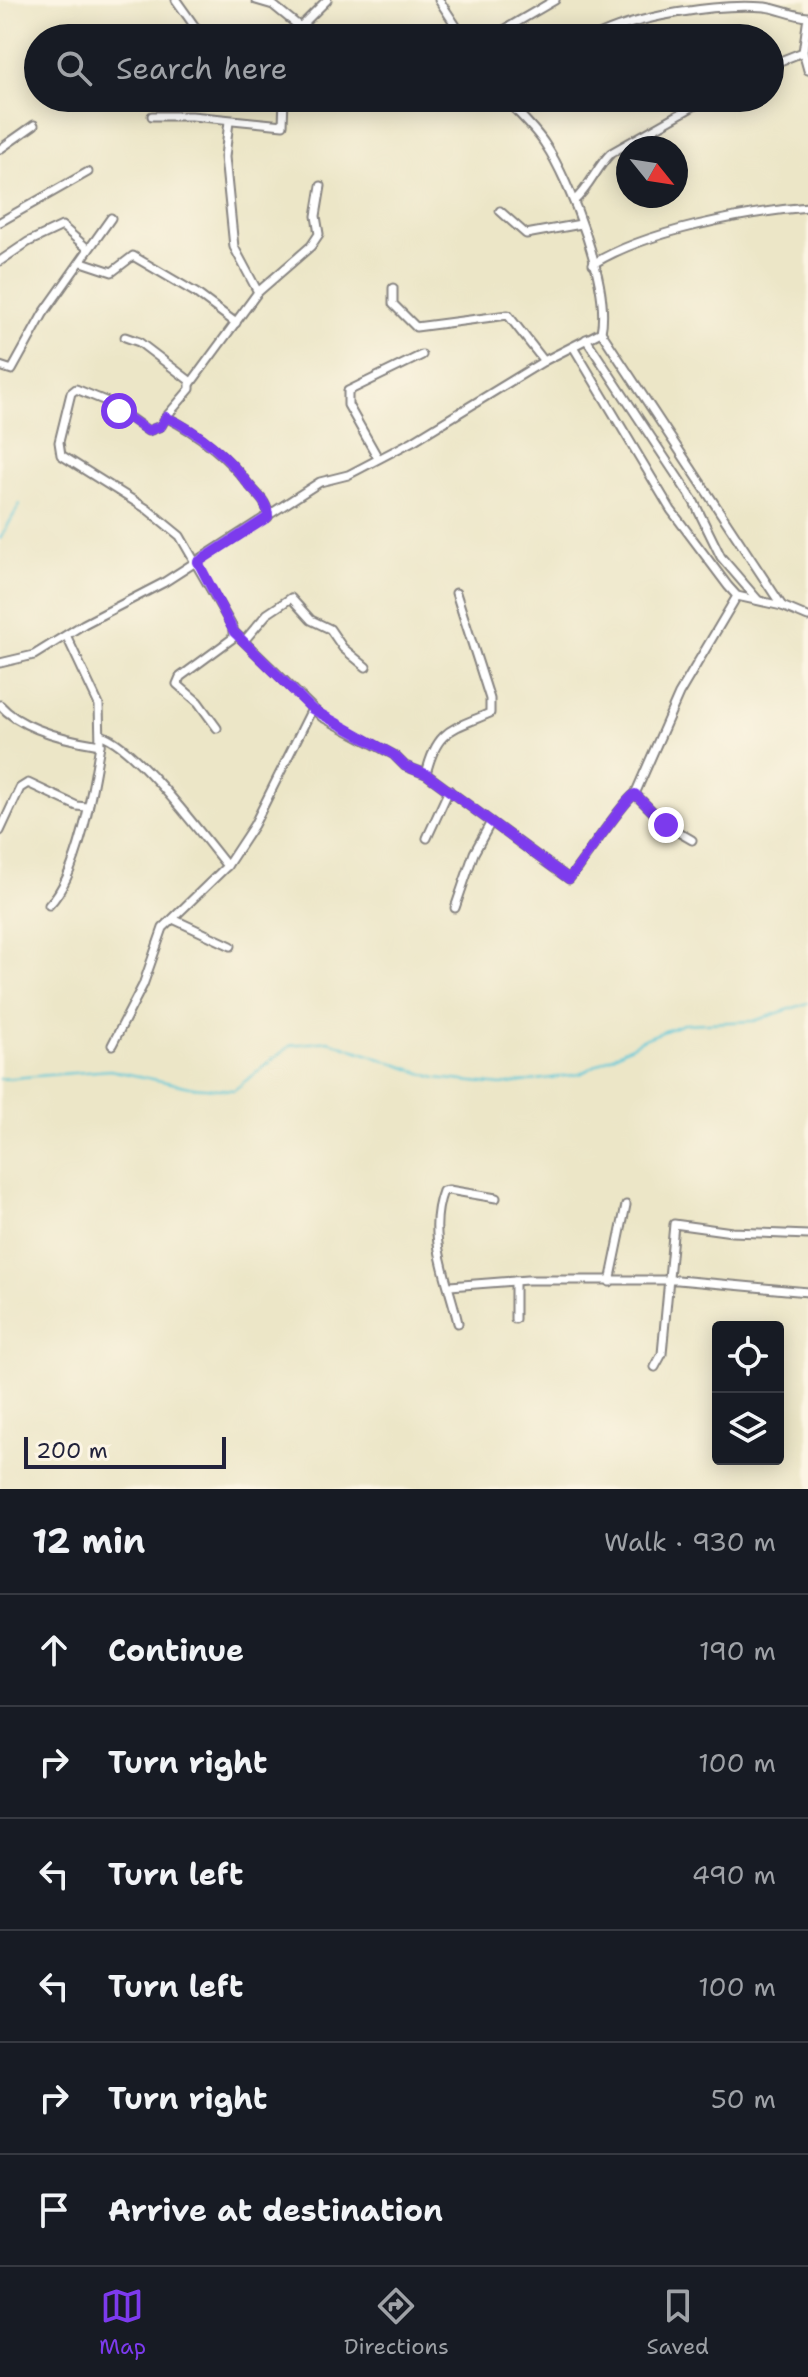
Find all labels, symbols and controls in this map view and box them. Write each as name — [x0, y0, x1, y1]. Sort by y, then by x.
search box — [24, 24, 784, 112]
icon: search — [52, 46, 96, 90]
text: Search here — [116, 48, 287, 89]
north arrow — [616, 136, 688, 208]
route start — [101, 393, 137, 429]
route end — [648, 807, 684, 843]
map controls — [712, 1321, 784, 1465]
button: locate — [712, 1321, 784, 1393]
button: layers — [712, 1393, 784, 1465]
scale bar — [24, 1433, 226, 1469]
text: 200 m — [36, 1436, 108, 1465]
text: 12 min — [32, 1518, 145, 1564]
text: Walk · 930 m — [604, 1524, 776, 1559]
icon: ahead — [32, 1628, 76, 1672]
text: Continue — [108, 1630, 244, 1671]
text: 190 m — [699, 1633, 776, 1668]
icon: right — [32, 1740, 76, 1784]
text: Turn right — [108, 1742, 267, 1783]
text: 100 m — [698, 1745, 776, 1780]
icon: left — [32, 1852, 76, 1896]
text: Turn left — [108, 1854, 243, 1895]
text: 490 m — [692, 1857, 776, 1892]
icon: left — [32, 1964, 76, 2008]
text: Turn left — [108, 1966, 243, 2007]
text: 100 m — [698, 1969, 776, 2004]
icon: right — [32, 2076, 76, 2120]
text: Turn right — [108, 2078, 267, 2119]
text: 50 m — [711, 2081, 776, 2116]
icon: arrive — [32, 2188, 76, 2232]
text: Arrive at destination — [108, 2190, 443, 2231]
tab: Map — [99, 2284, 146, 2361]
tab: Directions — [344, 2284, 449, 2361]
tab: Saved — [647, 2284, 709, 2361]

